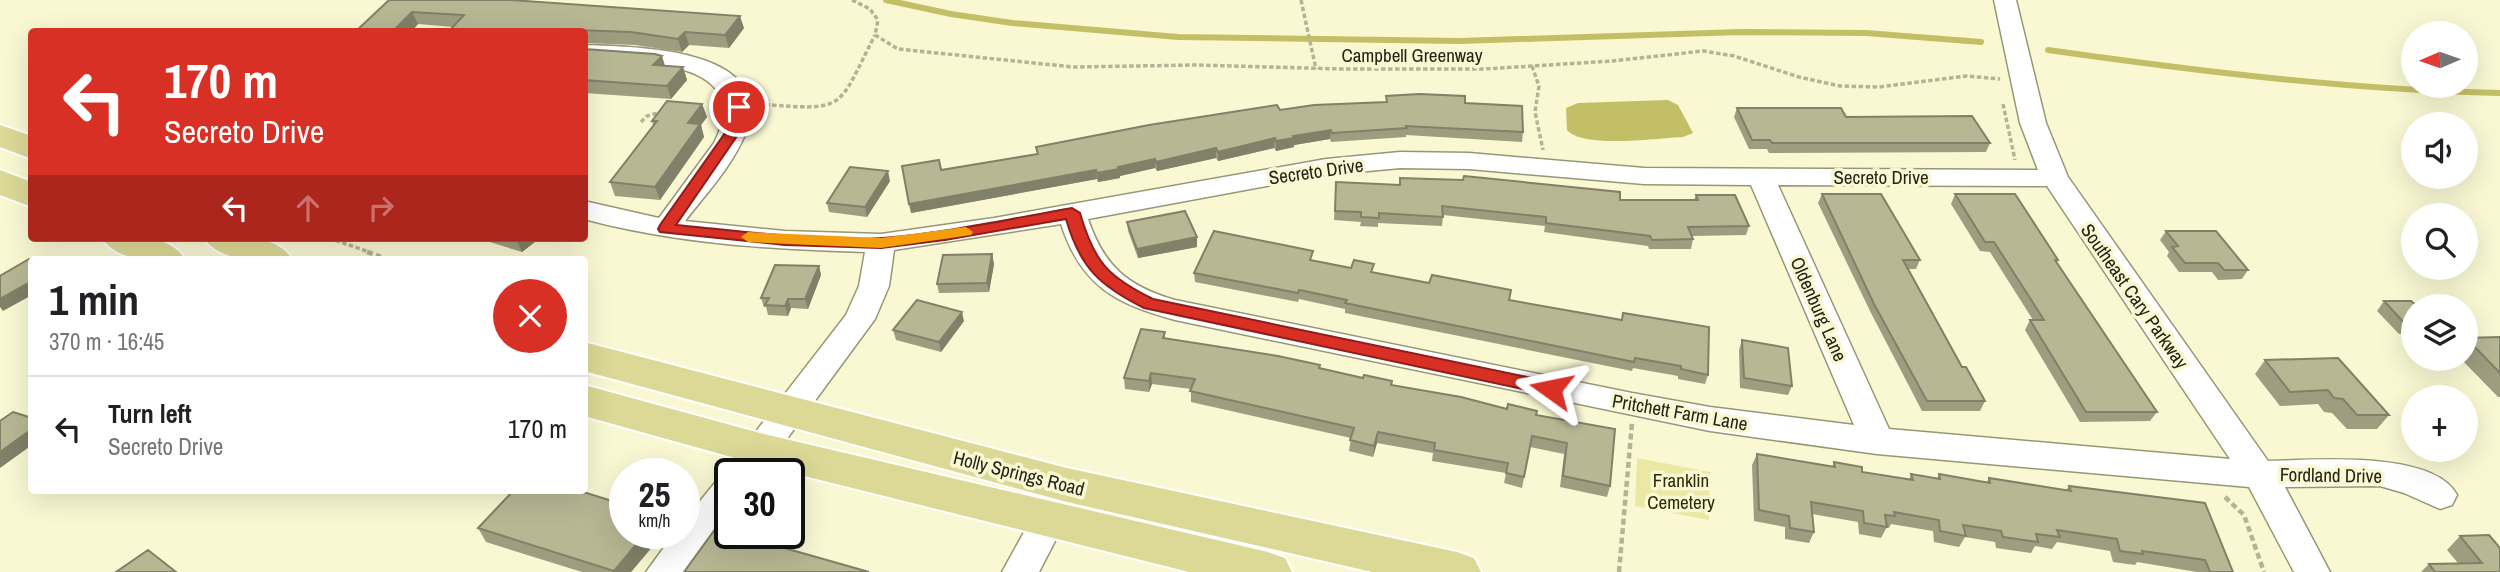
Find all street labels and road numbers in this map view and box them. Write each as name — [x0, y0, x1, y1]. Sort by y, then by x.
street label: Campbell Greenway — [1341, 42, 1483, 68]
street label: Secreto Drive — [1267, 151, 1365, 191]
street label: Secreto Drive — [1833, 164, 1929, 190]
street label: Southeast Cary Parkway — [2075, 218, 2195, 374]
street label: Oldenburg Lane — [1784, 253, 1854, 365]
street label: Pritchett Farm Lane — [1610, 387, 1750, 437]
street label: Holly Springs Road — [951, 444, 1087, 502]
street label: Fordland Drive — [2280, 461, 2382, 489]

